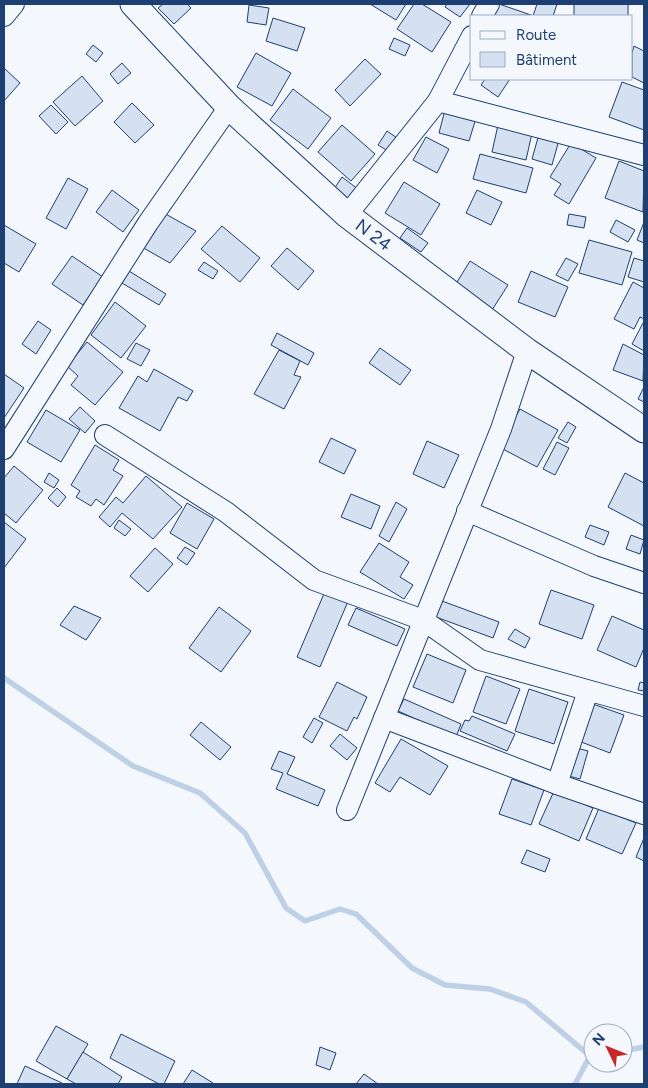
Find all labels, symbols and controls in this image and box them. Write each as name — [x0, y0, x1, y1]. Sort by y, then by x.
legend — [470, 15, 633, 80]
text: Route — [516, 26, 556, 44]
text: Bâtiment — [516, 51, 577, 69]
street label: N 24 — [351, 214, 396, 256]
north arrow — [583, 1023, 633, 1073]
text: N — [589, 1030, 609, 1049]

